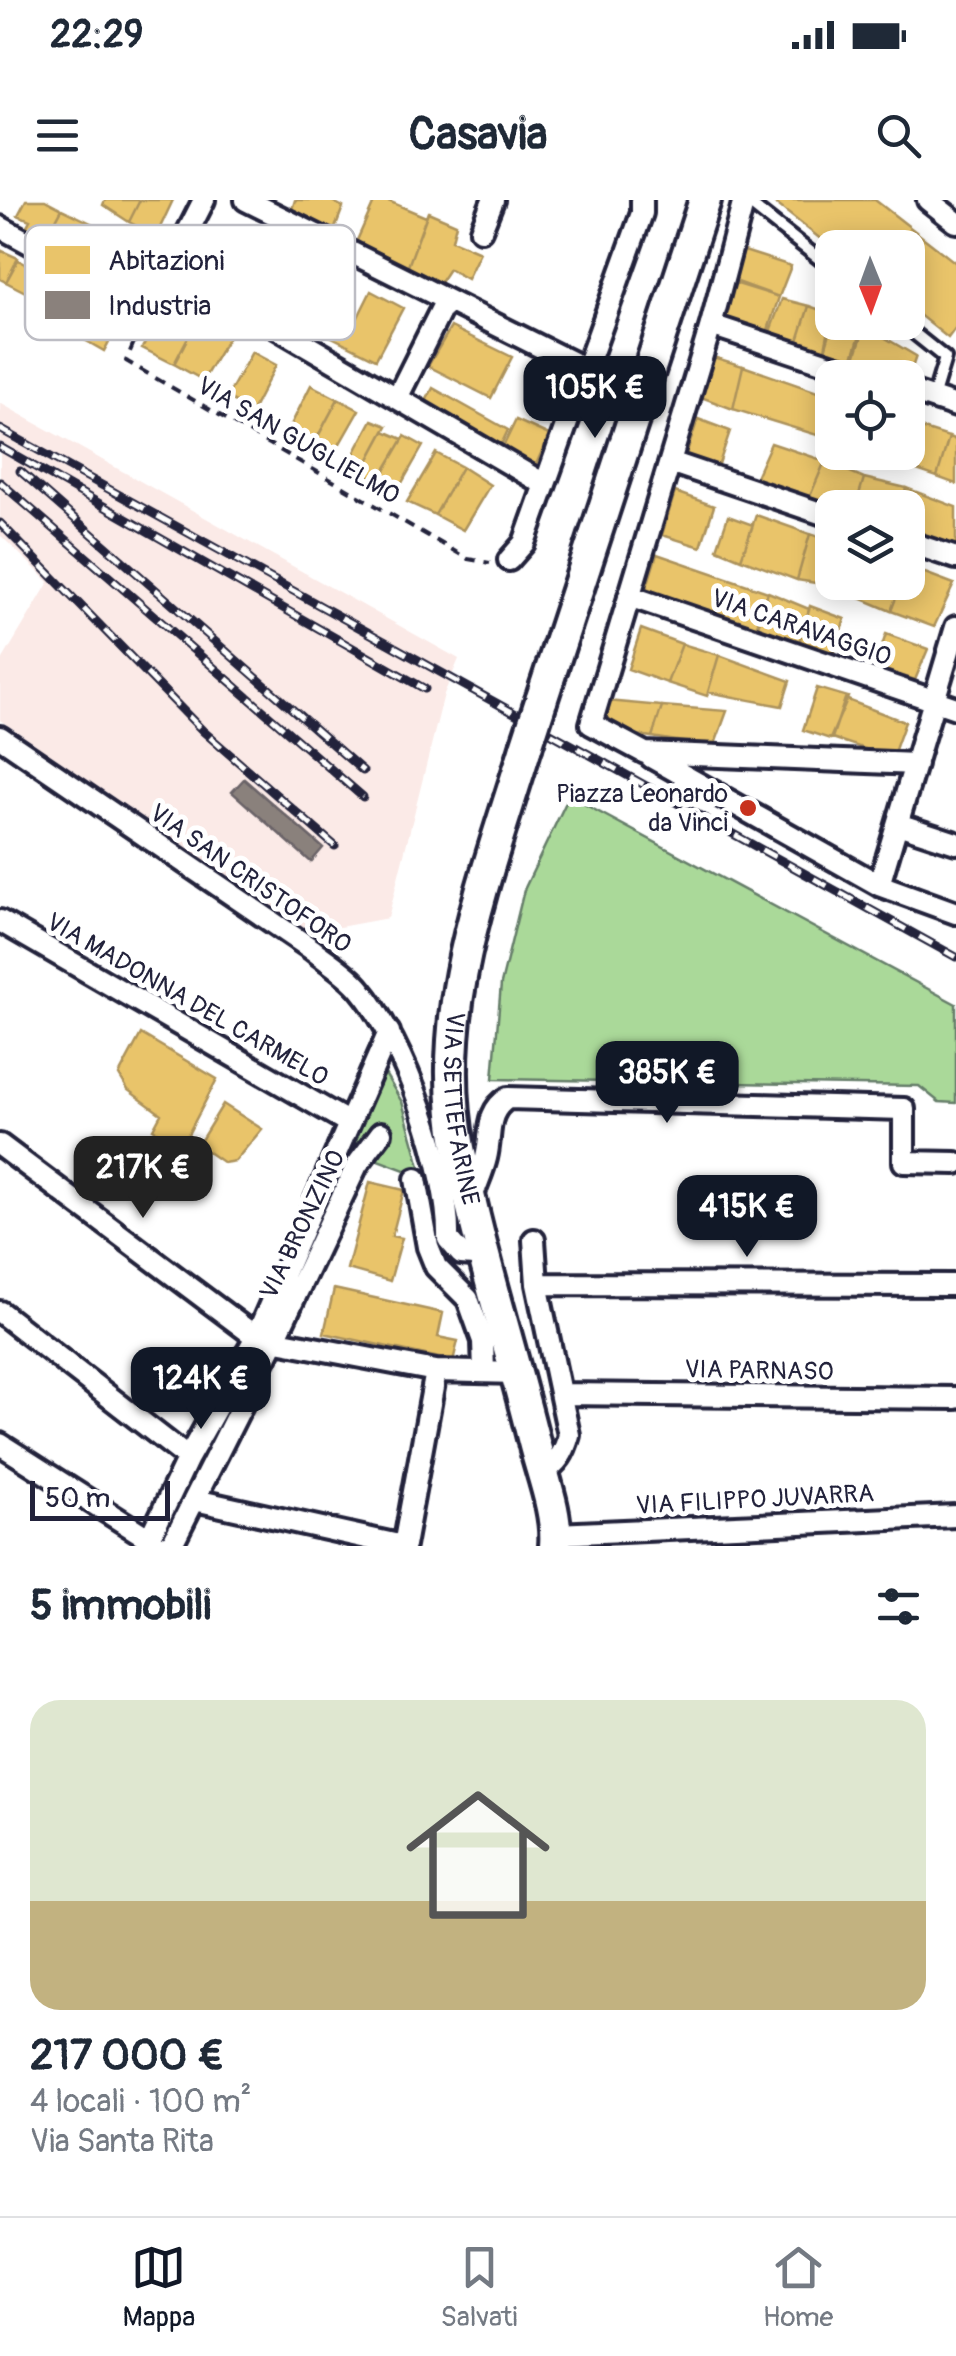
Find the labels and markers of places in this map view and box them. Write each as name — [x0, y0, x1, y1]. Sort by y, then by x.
pin: 105K € — [514, 356, 676, 441]
place label: Piazza Leonardo da Vinci — [556, 779, 728, 839]
marker: Piazza Leonardo da Vinci — [737, 797, 759, 819]
pin: 385K € — [586, 1041, 748, 1126]
pin: 217K € — [62, 1136, 224, 1221]
pin: 415K € — [666, 1175, 828, 1260]
pin: 124K € — [120, 1347, 282, 1432]

